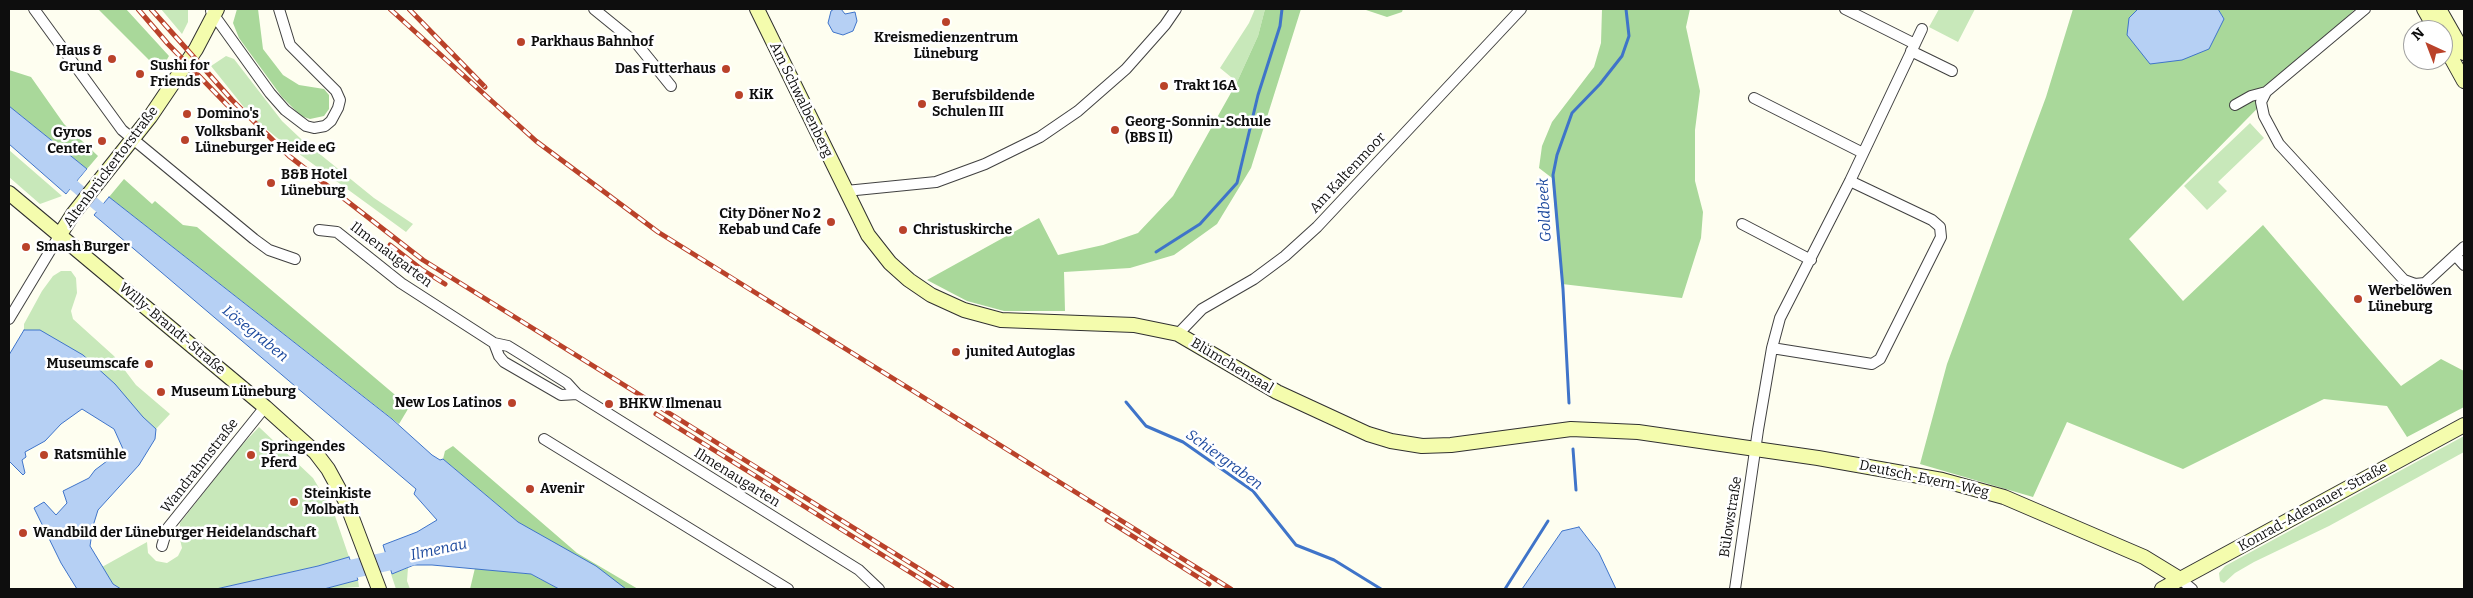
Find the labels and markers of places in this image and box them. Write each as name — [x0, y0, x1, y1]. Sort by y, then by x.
marker: Kreismedienzentrum Lüneburg — [940, 16, 952, 28]
place label: Kreismedienzentrum Lüneburg — [874, 30, 1018, 62]
place label: Parkhaus Bahnhof — [531, 34, 653, 50]
marker: Parkhaus Bahnhof — [515, 36, 527, 48]
place label: Haus & Grund — [56, 43, 102, 75]
marker: Haus & Grund — [106, 53, 118, 65]
place label: Sushi for Friends — [150, 58, 210, 90]
place label: Das Futterhaus — [615, 61, 716, 77]
marker: Das Futterhaus — [720, 63, 732, 75]
marker: Sushi for Friends — [134, 68, 146, 80]
place label: Trakt 16A — [1174, 78, 1237, 94]
marker: Trakt 16A — [1158, 80, 1170, 92]
place label: KiK — [749, 87, 773, 103]
place label: Berufsbildende Schulen III — [932, 88, 1035, 120]
marker: KiK — [733, 89, 745, 101]
marker: Berufsbildende Schulen III — [916, 98, 928, 110]
place label: Domino's — [197, 106, 259, 122]
marker: Domino's — [181, 108, 193, 120]
place label: Georg-Sonnin-Schule (BBS II) — [1125, 114, 1271, 146]
place label: Volksbank Lüneburger Heide eG — [195, 124, 336, 156]
marker: Georg-Sonnin-Schule (BBS II) — [1109, 124, 1121, 136]
place label: Gyros Center — [47, 125, 92, 158]
marker: Volksbank Lüneburger Heide eG — [179, 134, 191, 146]
marker: Gyros Center — [96, 135, 108, 147]
place label: B&B Hotel Lüneburg — [281, 167, 347, 200]
marker: B&B Hotel Lüneburg — [265, 177, 277, 189]
place label: City Döner No 2 Kebab und Cafe — [719, 206, 821, 238]
marker: City Döner No 2 Kebab und Cafe — [825, 216, 837, 228]
place label: Christuskirche — [913, 222, 1012, 238]
marker: Christuskirche — [897, 224, 909, 236]
place label: Smash Burger — [36, 239, 130, 255]
marker: Smash Burger — [20, 241, 32, 253]
place label: Werbelöwen Lüneburg — [2368, 283, 2452, 316]
marker: Werbelöwen Lüneburg — [2352, 293, 2364, 305]
place label: junited Autoglas — [966, 344, 1075, 360]
marker: junited Autoglas — [950, 346, 962, 358]
place label: Museumscafe — [47, 356, 139, 372]
marker: Museumscafe — [143, 358, 155, 370]
place label: Museum Lüneburg — [171, 384, 296, 400]
marker: Museum Lüneburg — [155, 386, 167, 398]
place label: New Los Latinos — [395, 395, 502, 411]
place label: BHKW Ilmenau — [619, 396, 722, 412]
marker: New Los Latinos — [506, 397, 518, 409]
marker: BHKW Ilmenau — [603, 398, 615, 410]
place label: Springendes Pferd — [261, 439, 345, 472]
place label: Ratsmühle — [54, 447, 126, 463]
marker: Ratsmühle — [38, 449, 50, 461]
marker: Springendes Pferd — [245, 449, 257, 461]
place label: Avenir — [540, 481, 585, 497]
marker: Avenir — [524, 483, 536, 495]
place label: Steinkiste Molbath — [304, 486, 371, 518]
marker: Steinkiste Molbath — [288, 496, 300, 508]
place label: Wandbild der Lüneburger Heidelandschaft — [33, 525, 317, 541]
marker: Wandbild der Lüneburger Heidelandschaft — [17, 527, 29, 539]

